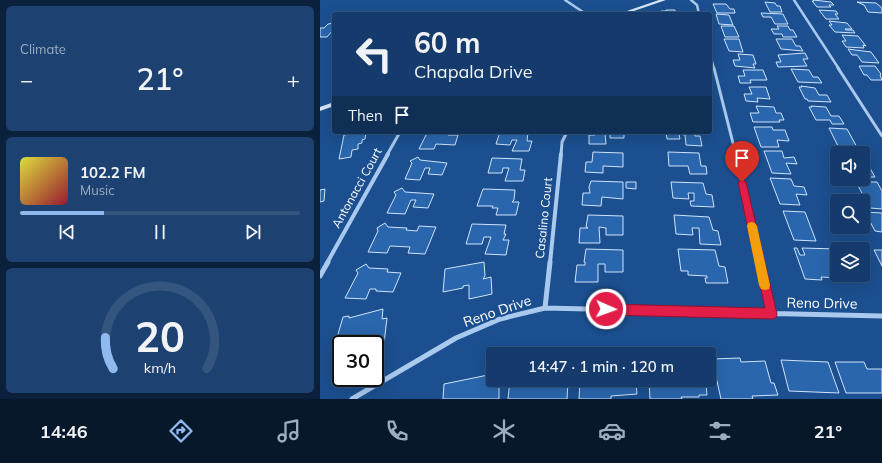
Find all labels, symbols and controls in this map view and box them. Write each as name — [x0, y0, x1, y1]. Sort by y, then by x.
text: 60 m — [414, 25, 480, 60]
icon: left — [348, 28, 400, 80]
text: Climate — [20, 41, 66, 57]
text: 21° — [136, 60, 184, 98]
text: Chapala Drive — [414, 60, 533, 83]
text: − — [20, 66, 33, 94]
text: + — [287, 66, 300, 94]
icon: arrive — [391, 104, 413, 126]
text: Then — [348, 106, 383, 125]
pin — [725, 141, 759, 182]
street label: Antonacci Court — [328, 145, 385, 230]
map controls — [830, 146, 870, 282]
button: sound — [830, 146, 870, 186]
icon: arrive — [731, 147, 753, 169]
text: 102.2 FM — [80, 163, 145, 182]
street label: Casalino Court — [532, 177, 555, 259]
text: Music — [80, 182, 115, 198]
button: search — [830, 194, 870, 234]
icon: previous — [56, 221, 78, 243]
icon: pause — [149, 221, 171, 243]
icon: next — [242, 221, 264, 243]
button: layers — [830, 242, 870, 282]
position arrow — [585, 288, 627, 330]
street label: Reno Drive — [461, 291, 533, 331]
street label: Reno Drive — [786, 293, 858, 313]
text: 20 — [135, 309, 185, 361]
speed limit sign: 30 — [332, 335, 384, 387]
text: 14:47 · 1 min · 120 m — [528, 357, 674, 376]
text: km/h — [144, 358, 176, 376]
icon: directions — [167, 417, 195, 445]
icon: music — [275, 417, 303, 445]
icon: phone — [383, 417, 411, 445]
icon: climate — [490, 417, 518, 445]
icon: car — [598, 417, 626, 445]
icon: filters — [706, 417, 734, 445]
text: 14:46 — [40, 420, 88, 443]
text: 21° — [814, 420, 842, 443]

